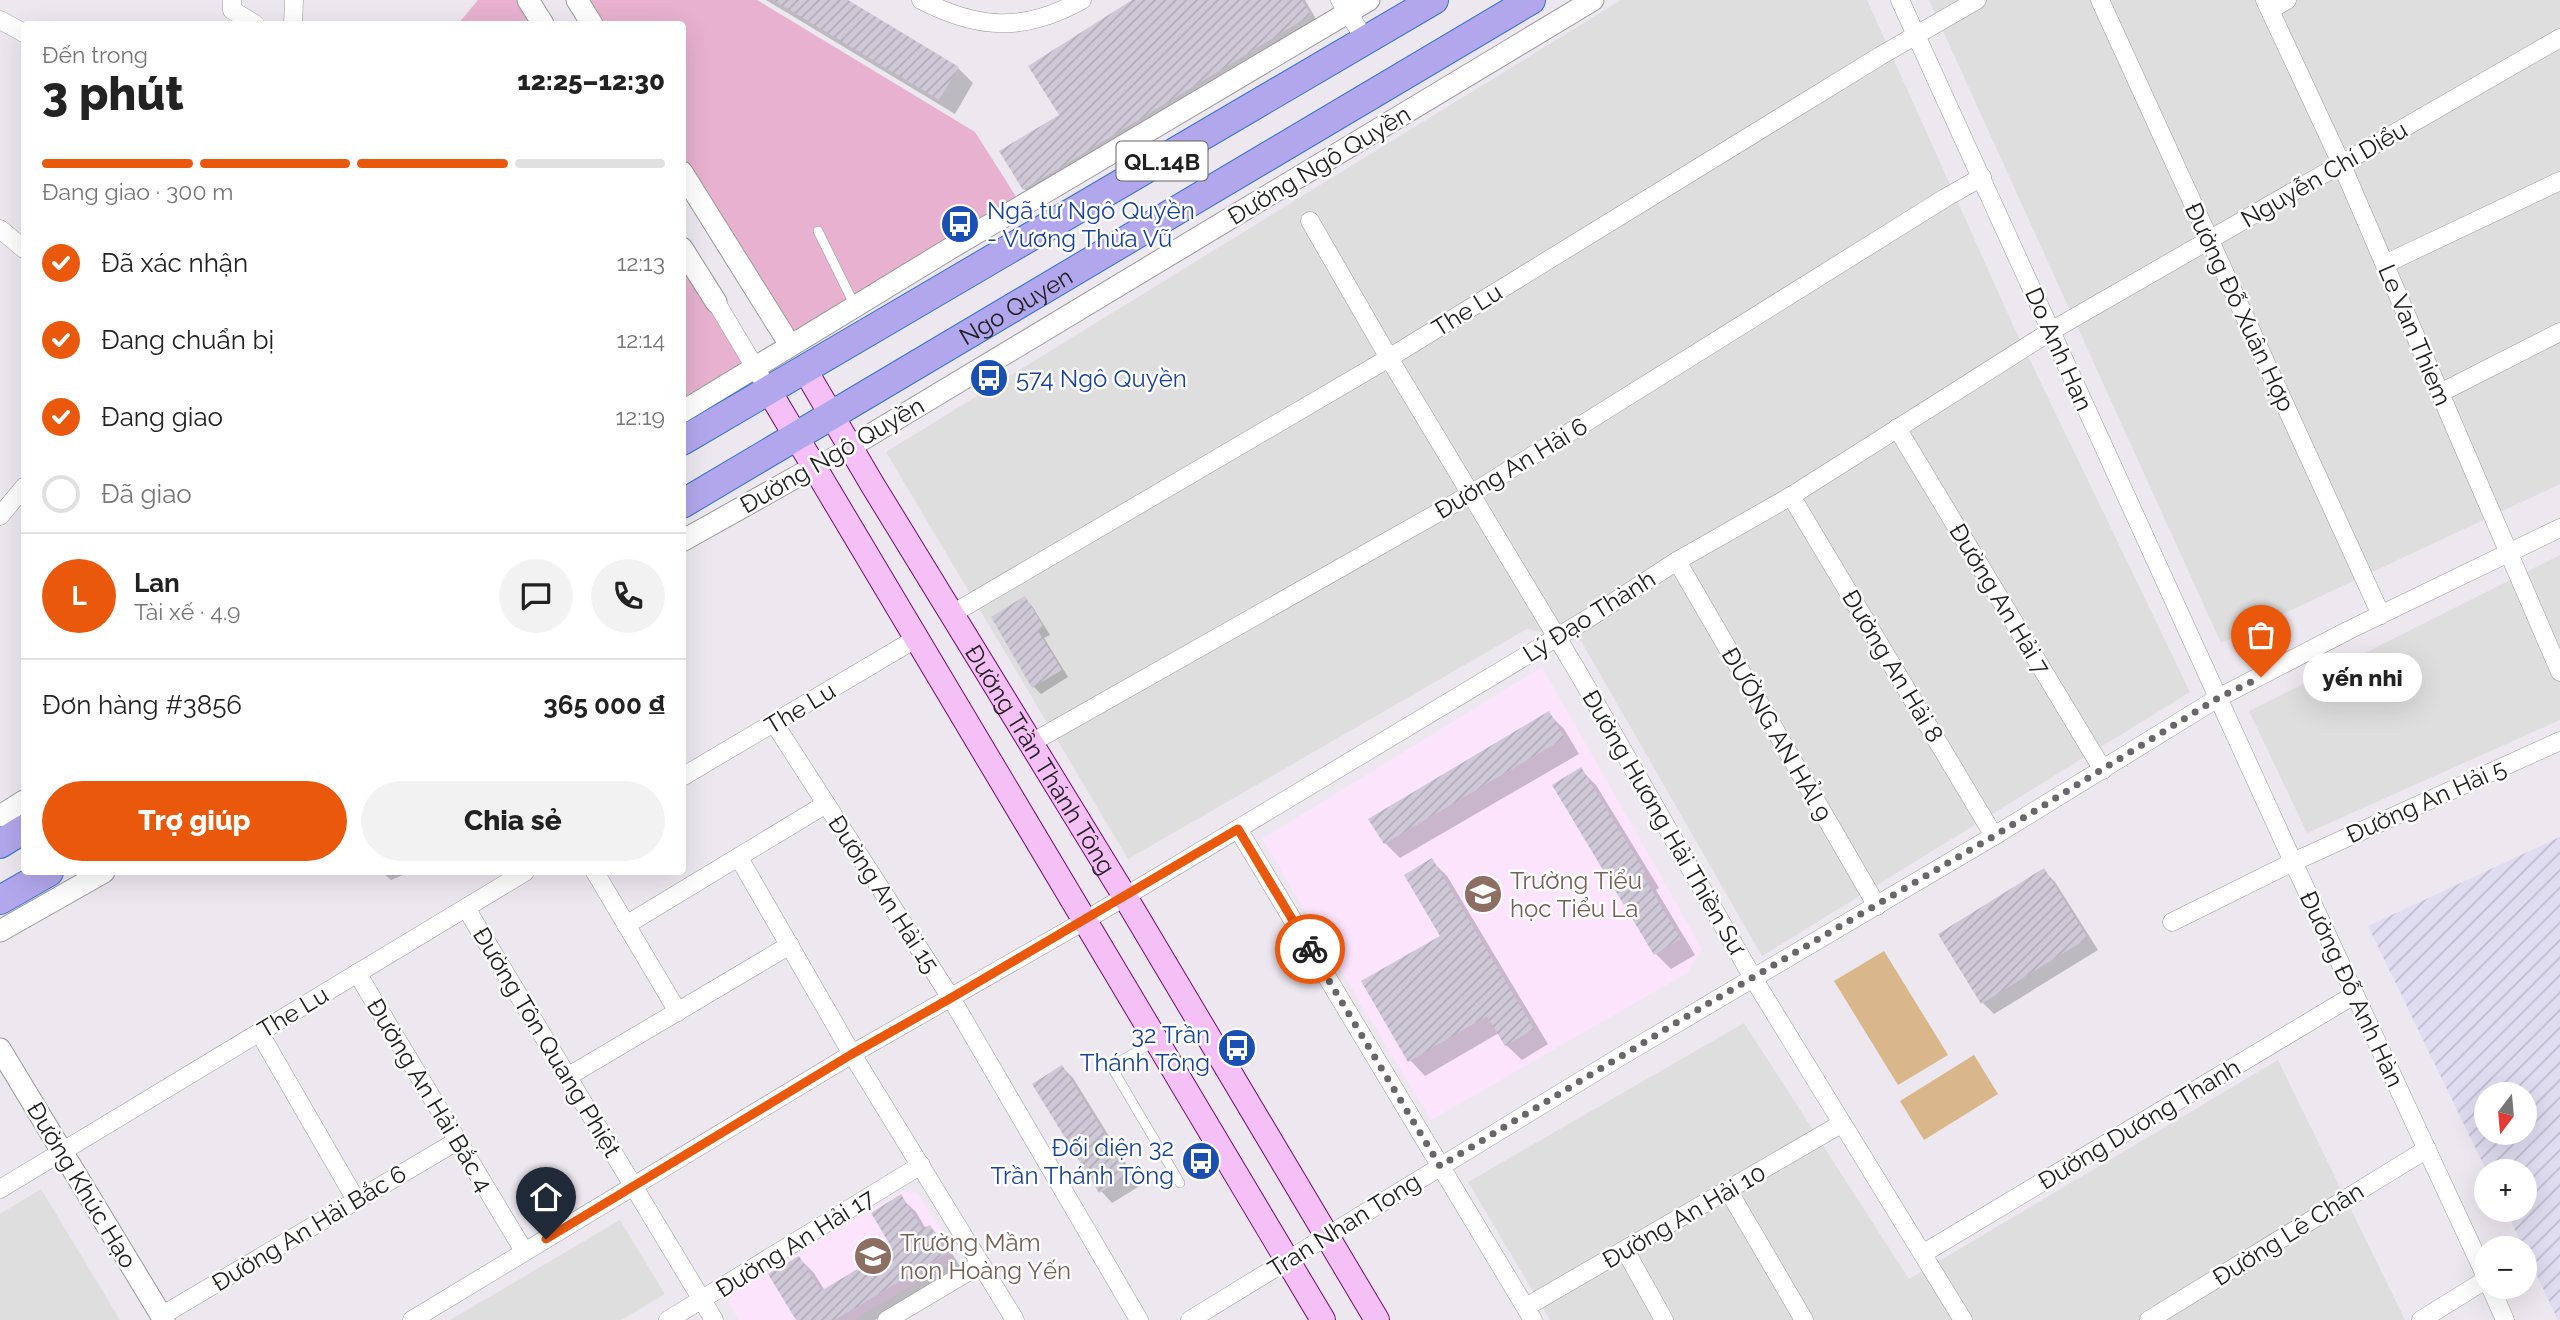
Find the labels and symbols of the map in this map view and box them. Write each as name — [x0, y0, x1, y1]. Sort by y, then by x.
street label: Đường Ngô Quyền — [1223, 99, 1415, 231]
street label: Nguyễn Chí Diểu — [2236, 115, 2412, 233]
road number: QL.14B — [1116, 142, 1208, 180]
place label: Ngã tư Ngô Quyền - Vương Thừa Vũ — [987, 196, 1195, 253]
street label: Đường Đỗ Xuân Hợp — [2179, 198, 2301, 416]
bus stop icon: Ngã tư Ngô Quyền - Vương Thừa Vũ — [939, 203, 981, 245]
street label: Le Van Thiem — [2372, 260, 2458, 410]
street label: Ngo Quyen — [954, 261, 1077, 351]
street label: The Lu — [1427, 277, 1507, 343]
street label: Do Anh Han — [2019, 283, 2099, 415]
bus stop icon: 574 Ngô Quyền — [968, 357, 1010, 399]
place label: 574 Ngô Quyền — [1016, 364, 1187, 393]
street label: Đường Ngô Quyền — [735, 391, 929, 519]
street label: Đường An Hải 6 — [1429, 411, 1593, 525]
street label: Đường An Hải 7 — [1943, 518, 2057, 680]
street label: Lý Đạo Thành — [1518, 564, 1660, 668]
street label: Đường An Hải 8 — [1836, 584, 1950, 748]
pin — [2231, 605, 2291, 677]
street label: Đường Trần Thánh Tông — [959, 639, 1122, 879]
street label: ĐƯỜNG AN HẢl 9 — [1716, 642, 1838, 826]
callout: yến nhi — [2303, 652, 2422, 702]
street label: The Lu — [760, 676, 840, 740]
street label: Đường Hương Hải Thiền Sư — [1576, 685, 1752, 960]
street label: Đường An Hải 5 — [2342, 753, 2510, 849]
street label: Đường An Hải 15 — [822, 810, 946, 978]
place label: Trường Tiểu học Tiểu La — [1510, 866, 1642, 923]
school or university icon: Trường Tiểu học Tiểu La — [1462, 873, 1504, 915]
street label: Đường Đỗ Anh Hàn — [2294, 886, 2410, 1092]
courier — [1275, 914, 1345, 984]
street label: Đường Tôn Quang Phiệt — [467, 922, 627, 1162]
street label: The Lu — [253, 980, 333, 1044]
street label: Đường An Hải Bắc 4 — [361, 993, 499, 1197]
place label: 32 Trần Thánh Tông — [1080, 1020, 1210, 1077]
bus stop icon: 32 Trần Thánh Tông — [1216, 1027, 1258, 1069]
street label: Đường Dương Thanh — [2033, 1052, 2245, 1196]
north arrow — [2474, 1082, 2538, 1144]
street label: Đường Khúc Hạo — [21, 1097, 143, 1273]
place label: Đối diện 32 Trần Thánh Tông — [990, 1133, 1174, 1190]
bus stop icon: Đối diện 32 Trần Thánh Tông — [1180, 1140, 1222, 1182]
street label: Đường An Hải 10 — [1597, 1158, 1771, 1274]
street label: Đường An Hải Bắc 6 — [207, 1159, 411, 1297]
pin — [516, 1167, 576, 1239]
street label: Tran Nhan Tong — [1262, 1167, 1426, 1283]
street label: Đường Lê Chân — [2207, 1176, 2369, 1292]
street label: Đường An Hải 17 — [710, 1183, 880, 1303]
place label: Trường Mầm non Hoàng Yến — [900, 1228, 1071, 1285]
school or university icon: Trường Mầm non Hoàng Yến — [852, 1235, 894, 1277]

